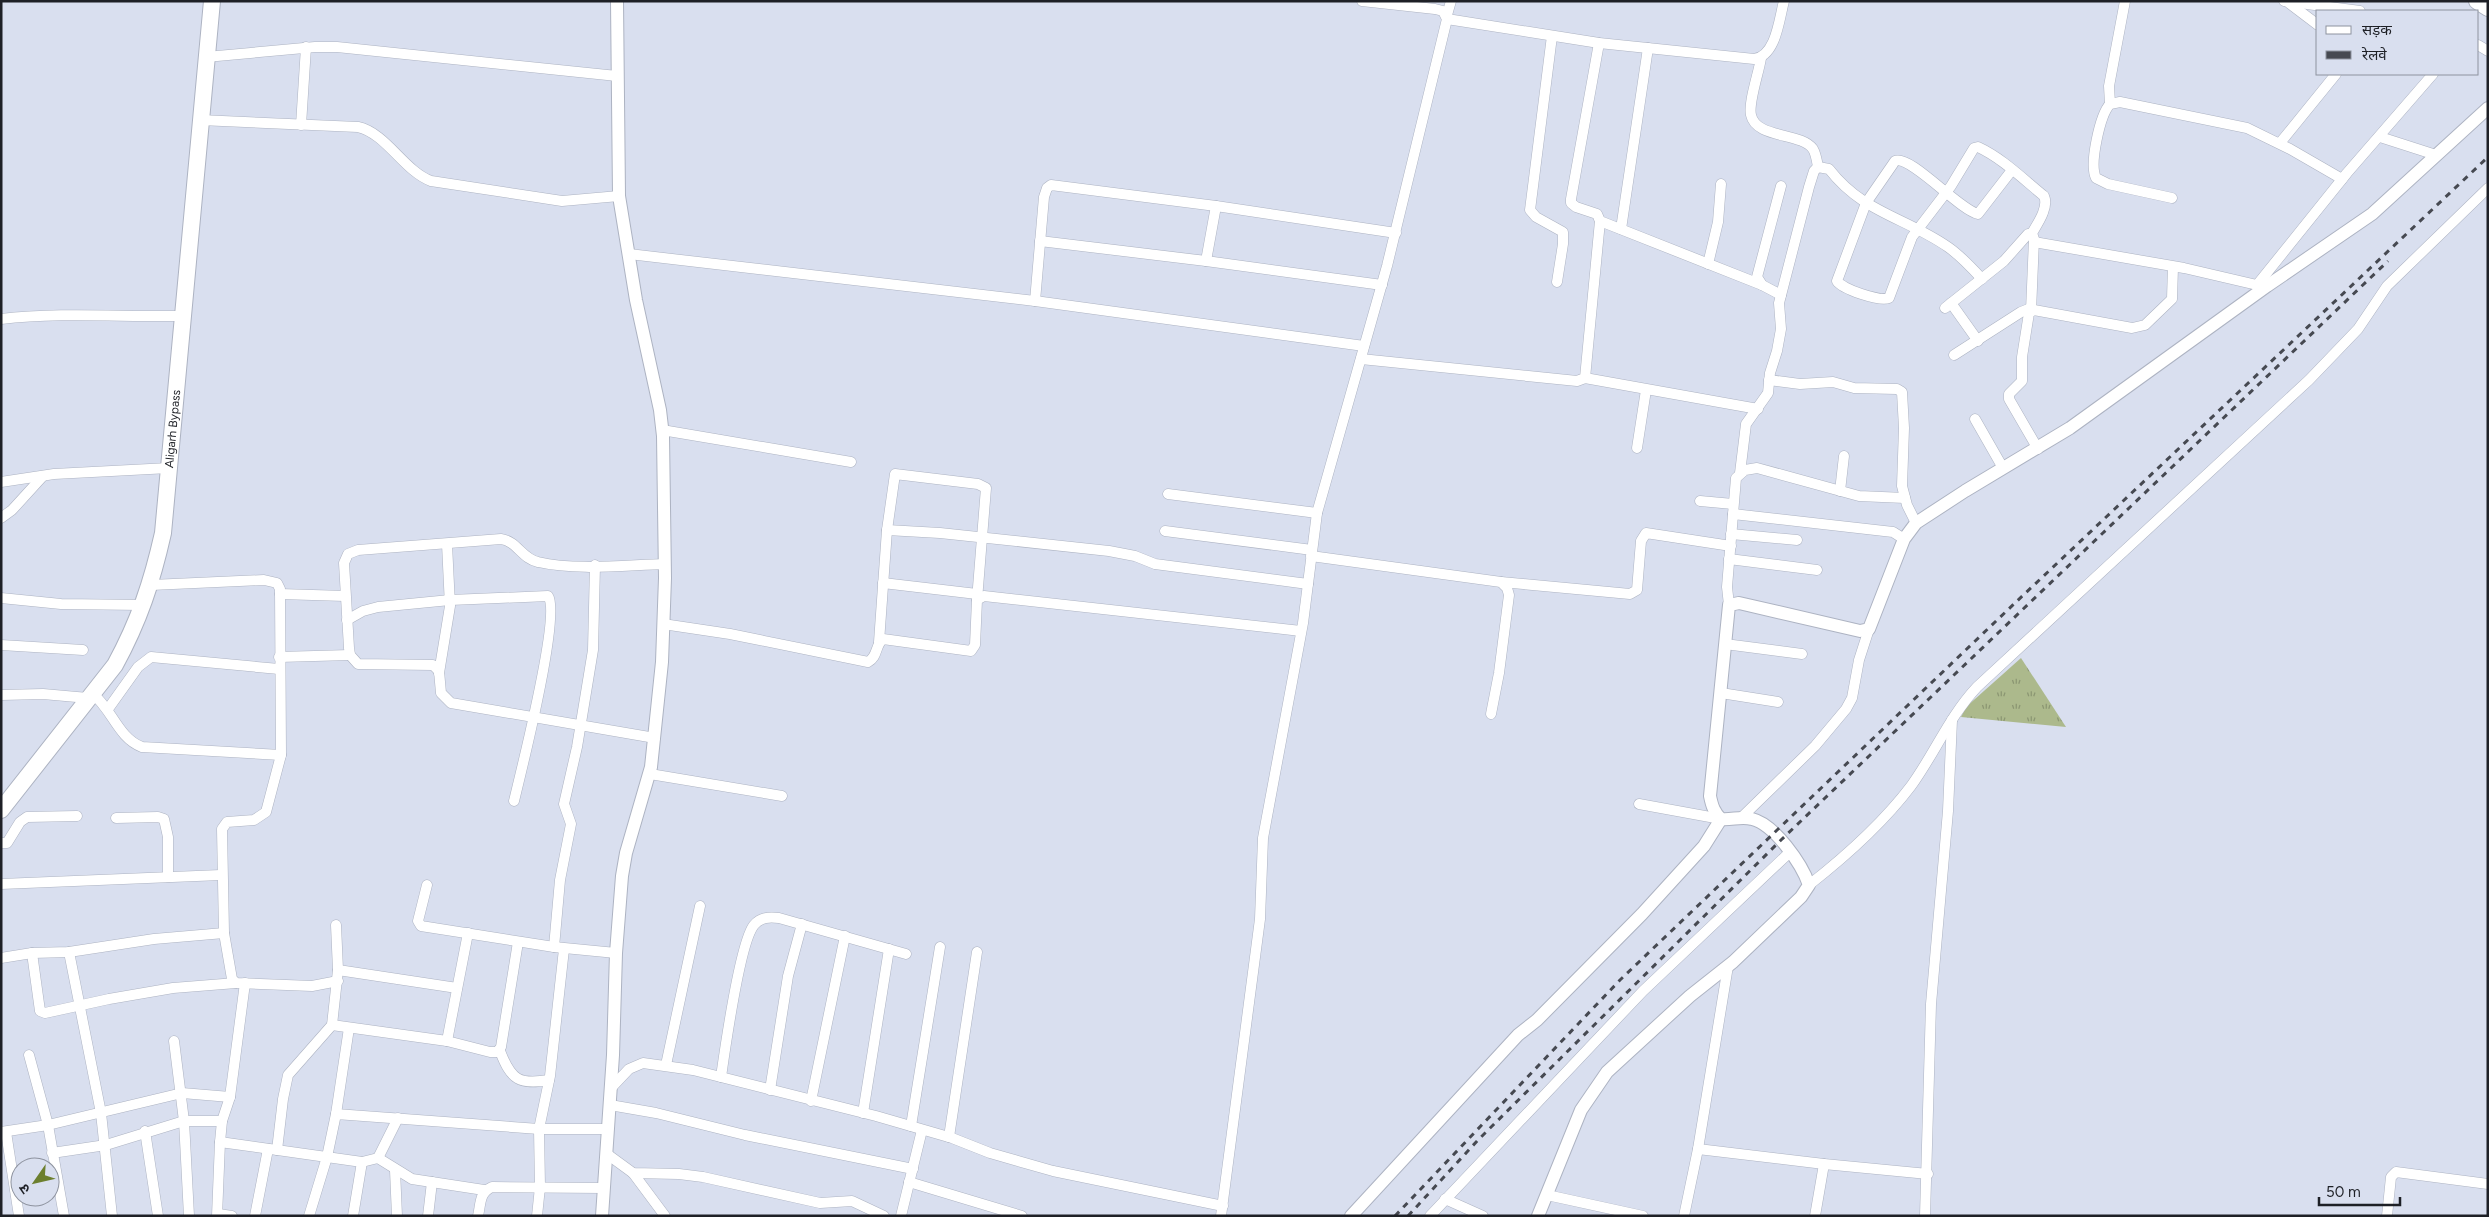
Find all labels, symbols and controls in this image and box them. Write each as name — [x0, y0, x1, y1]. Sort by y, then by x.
legend — [2316, 10, 2479, 75]
text: सड़क — [2362, 21, 2392, 39]
text: रेलवे — [2361, 46, 2387, 64]
street label: Aligarh Bypass — [162, 389, 183, 469]
north arrow — [10, 1157, 60, 1207]
scale bar — [2319, 1174, 2400, 1206]
text: उ — [15, 1180, 34, 1197]
text: 50 m — [2326, 1183, 2361, 1201]

